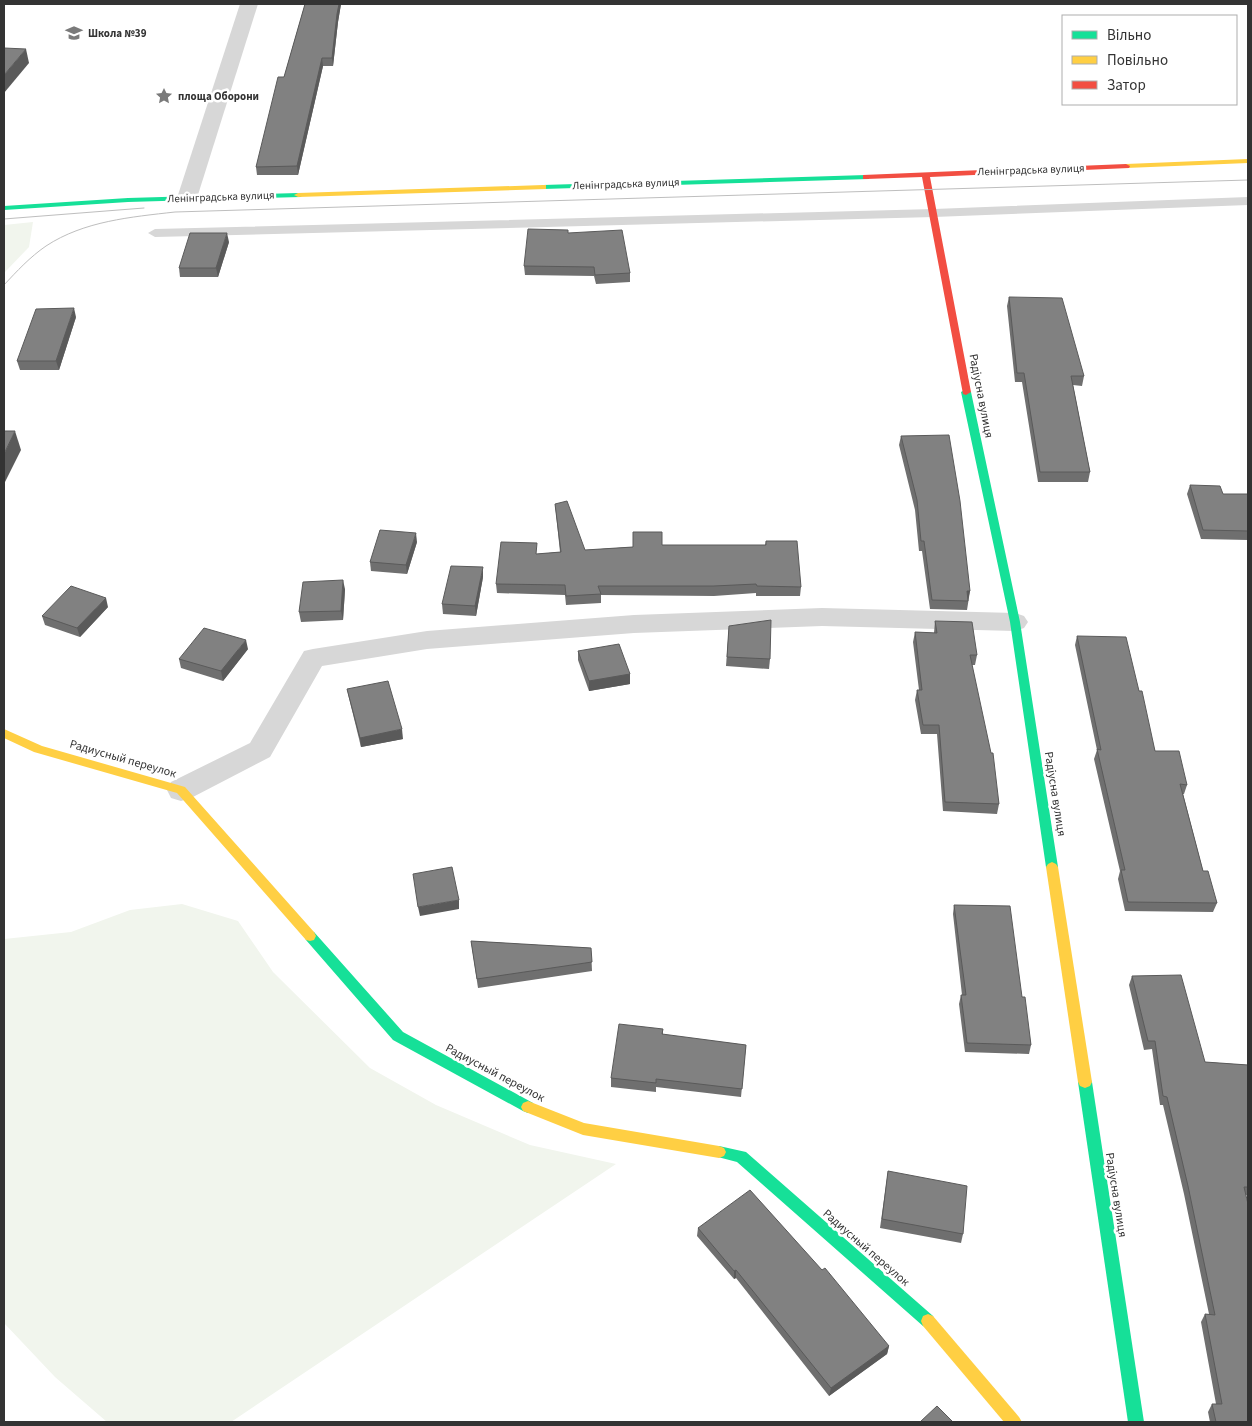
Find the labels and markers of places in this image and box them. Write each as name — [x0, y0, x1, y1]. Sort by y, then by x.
school or university icon: Школа №39 — [64, 23, 84, 43]
place label: Школа №39 — [88, 26, 147, 41]
place icon: площа Оборони — [154, 86, 174, 106]
place label: площа Оборони — [178, 89, 259, 104]

